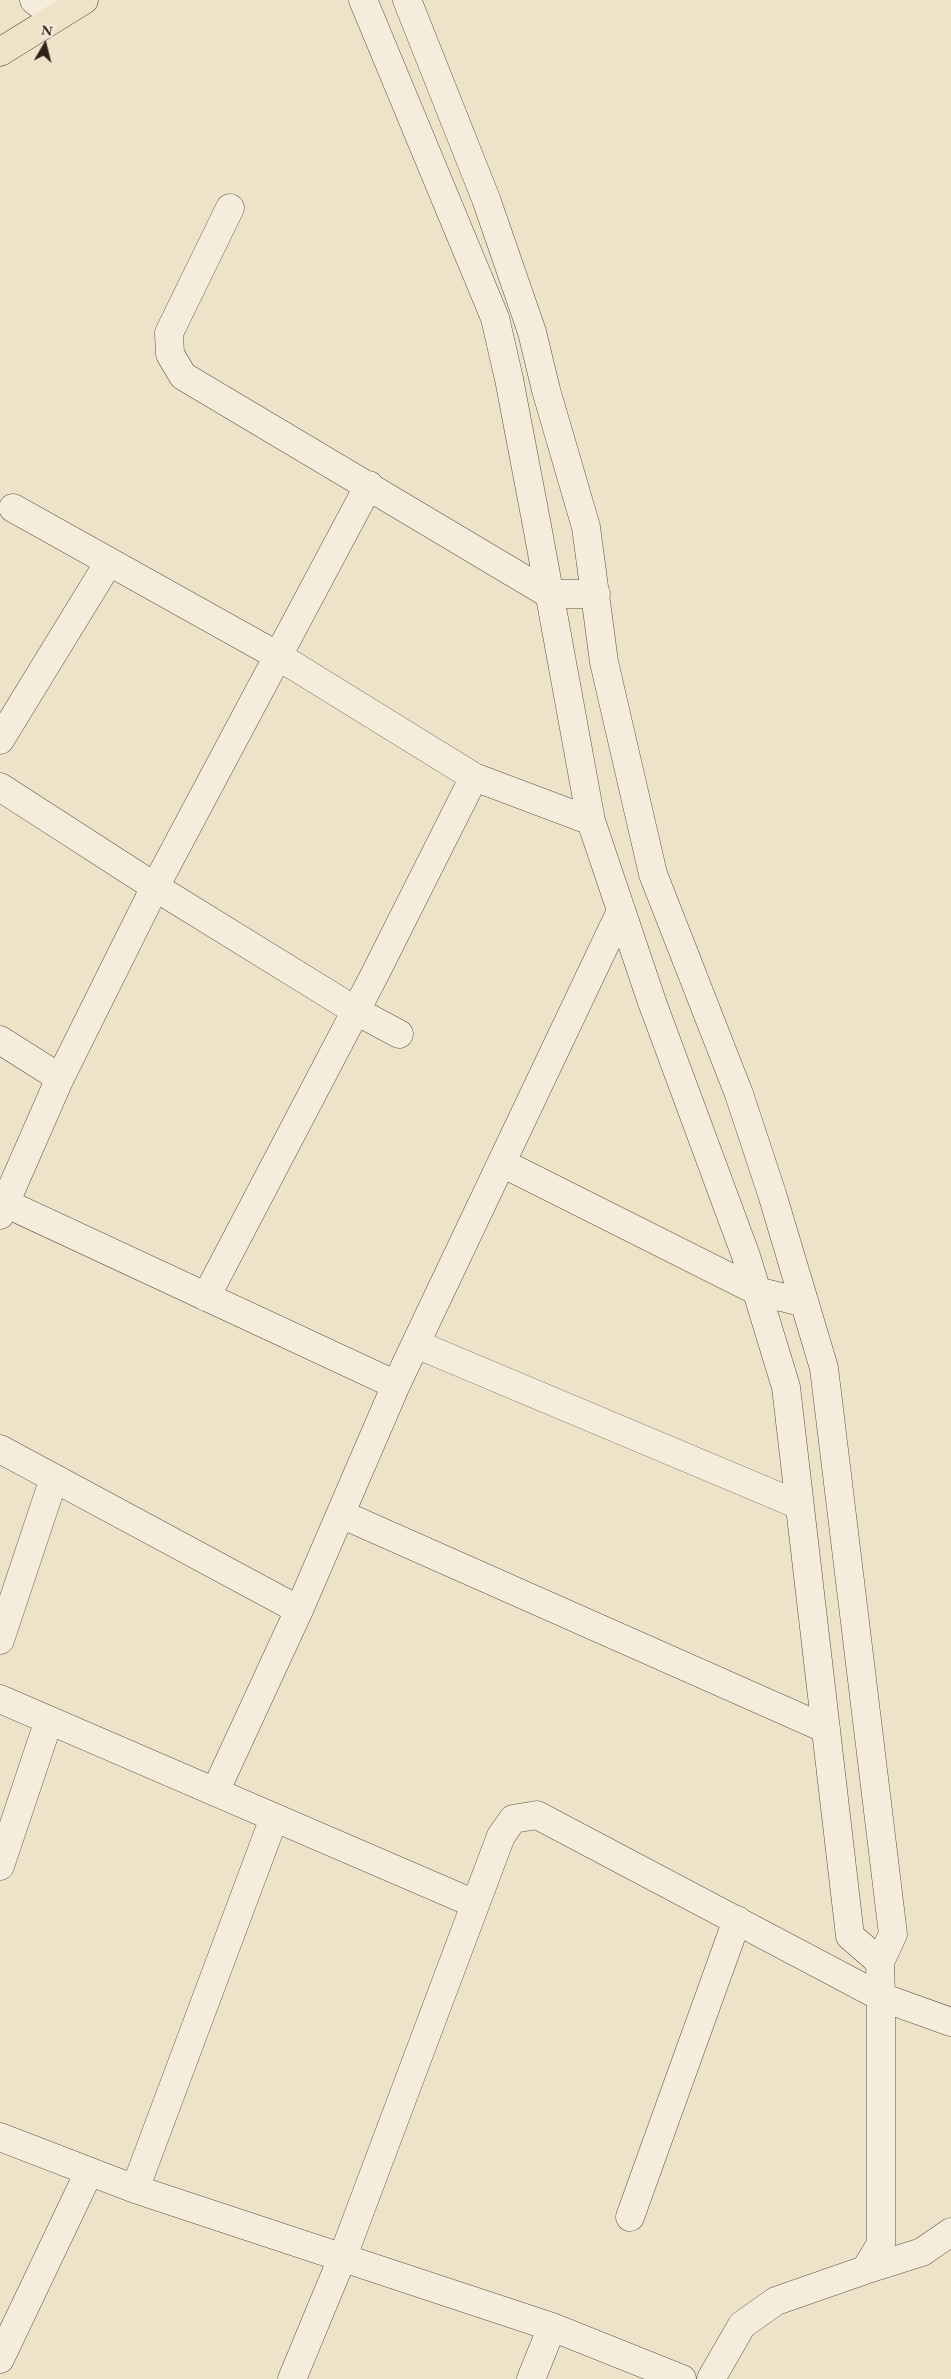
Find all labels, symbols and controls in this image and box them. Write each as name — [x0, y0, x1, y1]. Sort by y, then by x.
north arrow — [20, 20, 70, 70]
text: N — [40, 20, 54, 40]

